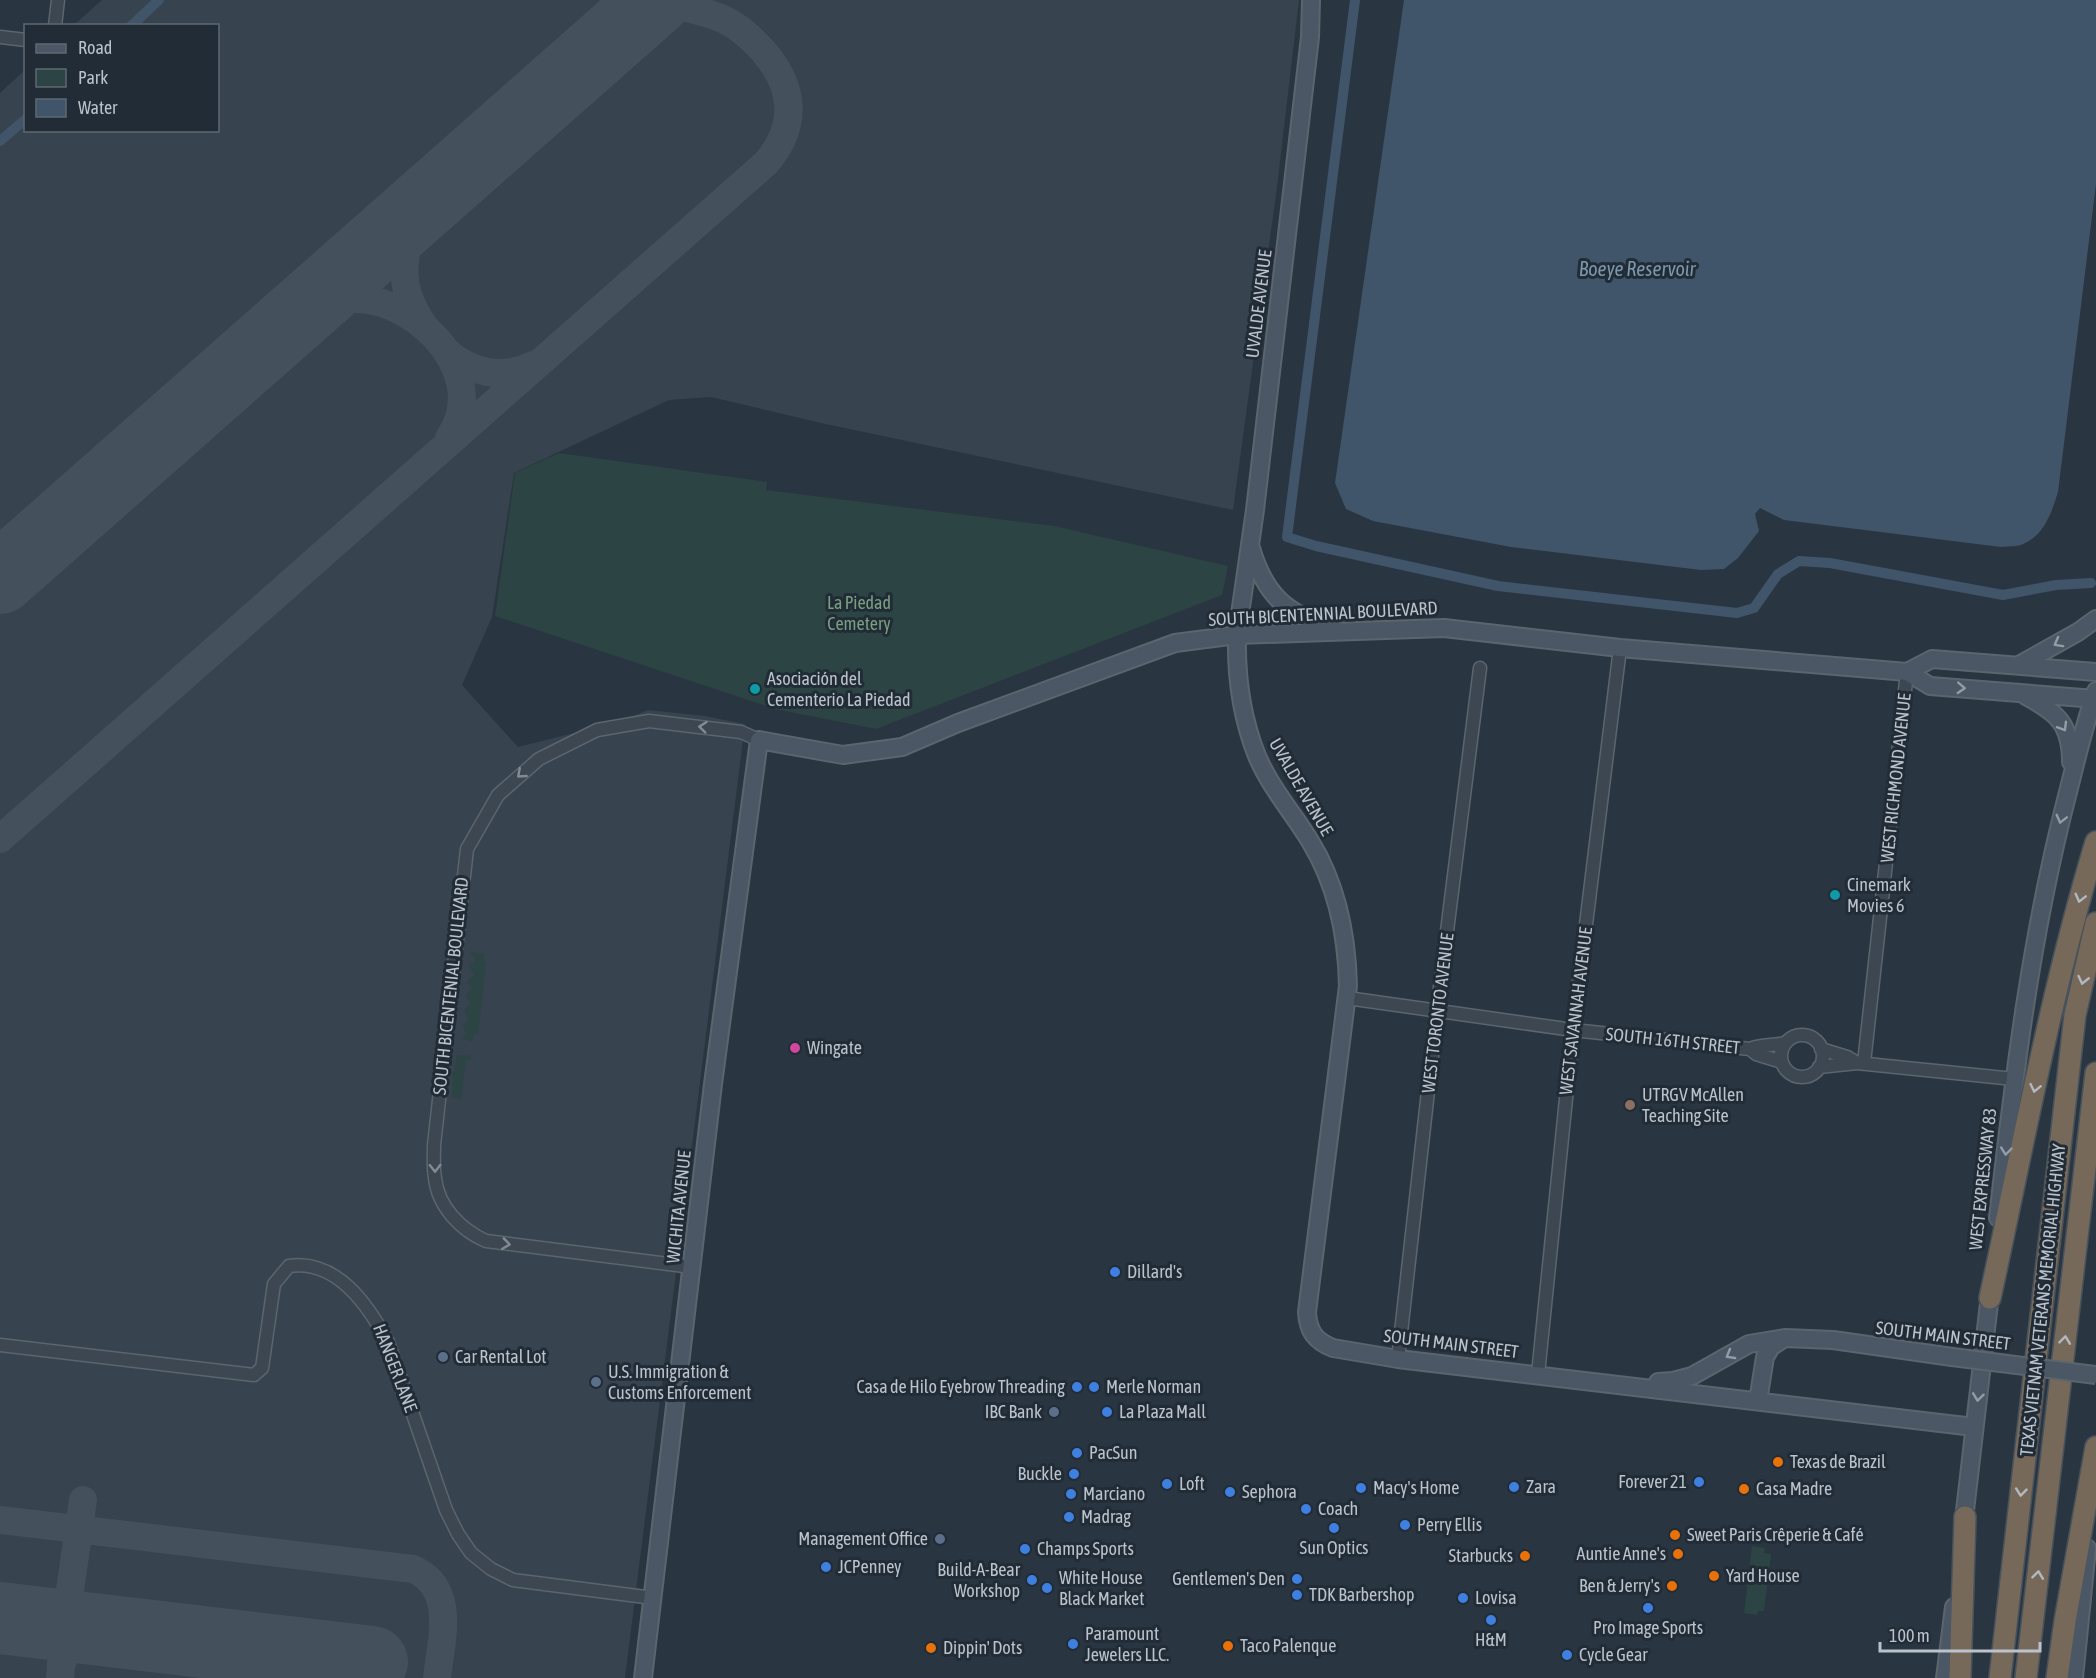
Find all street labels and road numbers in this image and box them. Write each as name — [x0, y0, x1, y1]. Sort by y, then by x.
street label: UVALDE AVENUE — [1241, 248, 1276, 359]
street label: SOUTH BICENTENNIAL BOULEVARD — [1208, 597, 1438, 630]
street label: WEST RICHMOND AVENUE — [1876, 692, 1915, 864]
street label: UVALDE AVENUE — [1265, 734, 1338, 839]
street label: SOUTH BICENTENIAL BOULEVARD — [429, 876, 472, 1096]
street label: WEST SAVANNAH AVENUE — [1555, 926, 1596, 1096]
street label: WEST TORONTO AVENUE — [1417, 931, 1458, 1094]
street label: SOUTH 16TH STREET — [1605, 1023, 1741, 1058]
street label: WEST EXPRESSWAY 83 — [1965, 1107, 2000, 1251]
street label: TEXAS VIETNAM VETERANS MEMORIAL HIGHWAY — [2016, 1143, 2069, 1457]
street label: WICHITA AVENUE — [662, 1149, 695, 1264]
street label: SOUTH MAIN STREET — [1874, 1317, 2012, 1354]
street label: HANGER LANE — [369, 1321, 422, 1415]
street label: SOUTH MAIN STREET — [1382, 1325, 1520, 1362]

